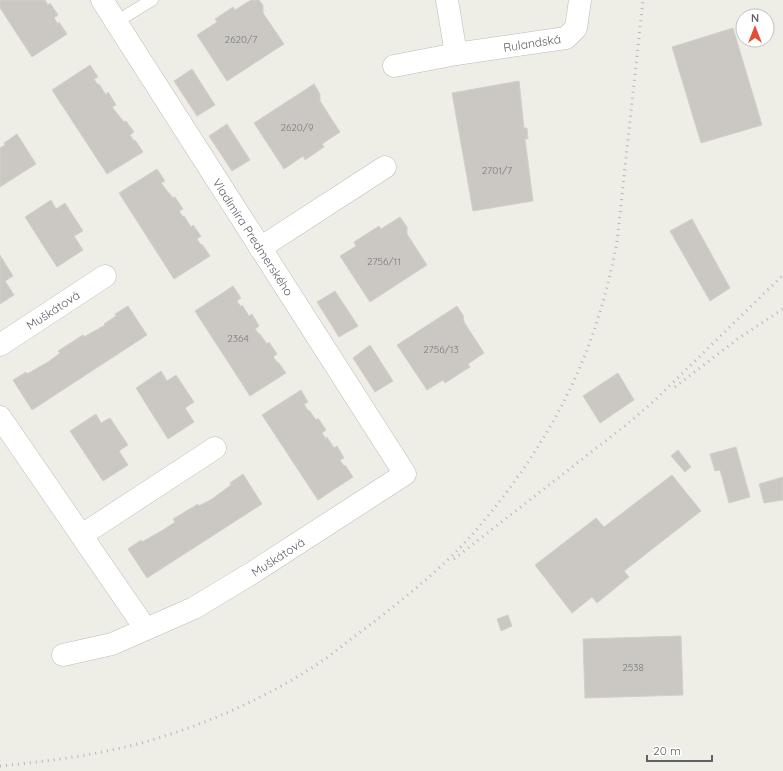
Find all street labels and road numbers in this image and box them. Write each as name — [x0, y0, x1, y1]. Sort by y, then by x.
street label: Rulandská — [502, 31, 562, 55]
street label: Vladimíra Predmerského — [209, 175, 297, 299]
street label: Muškátová — [23, 287, 83, 333]
street label: Muškátová — [248, 534, 308, 580]

